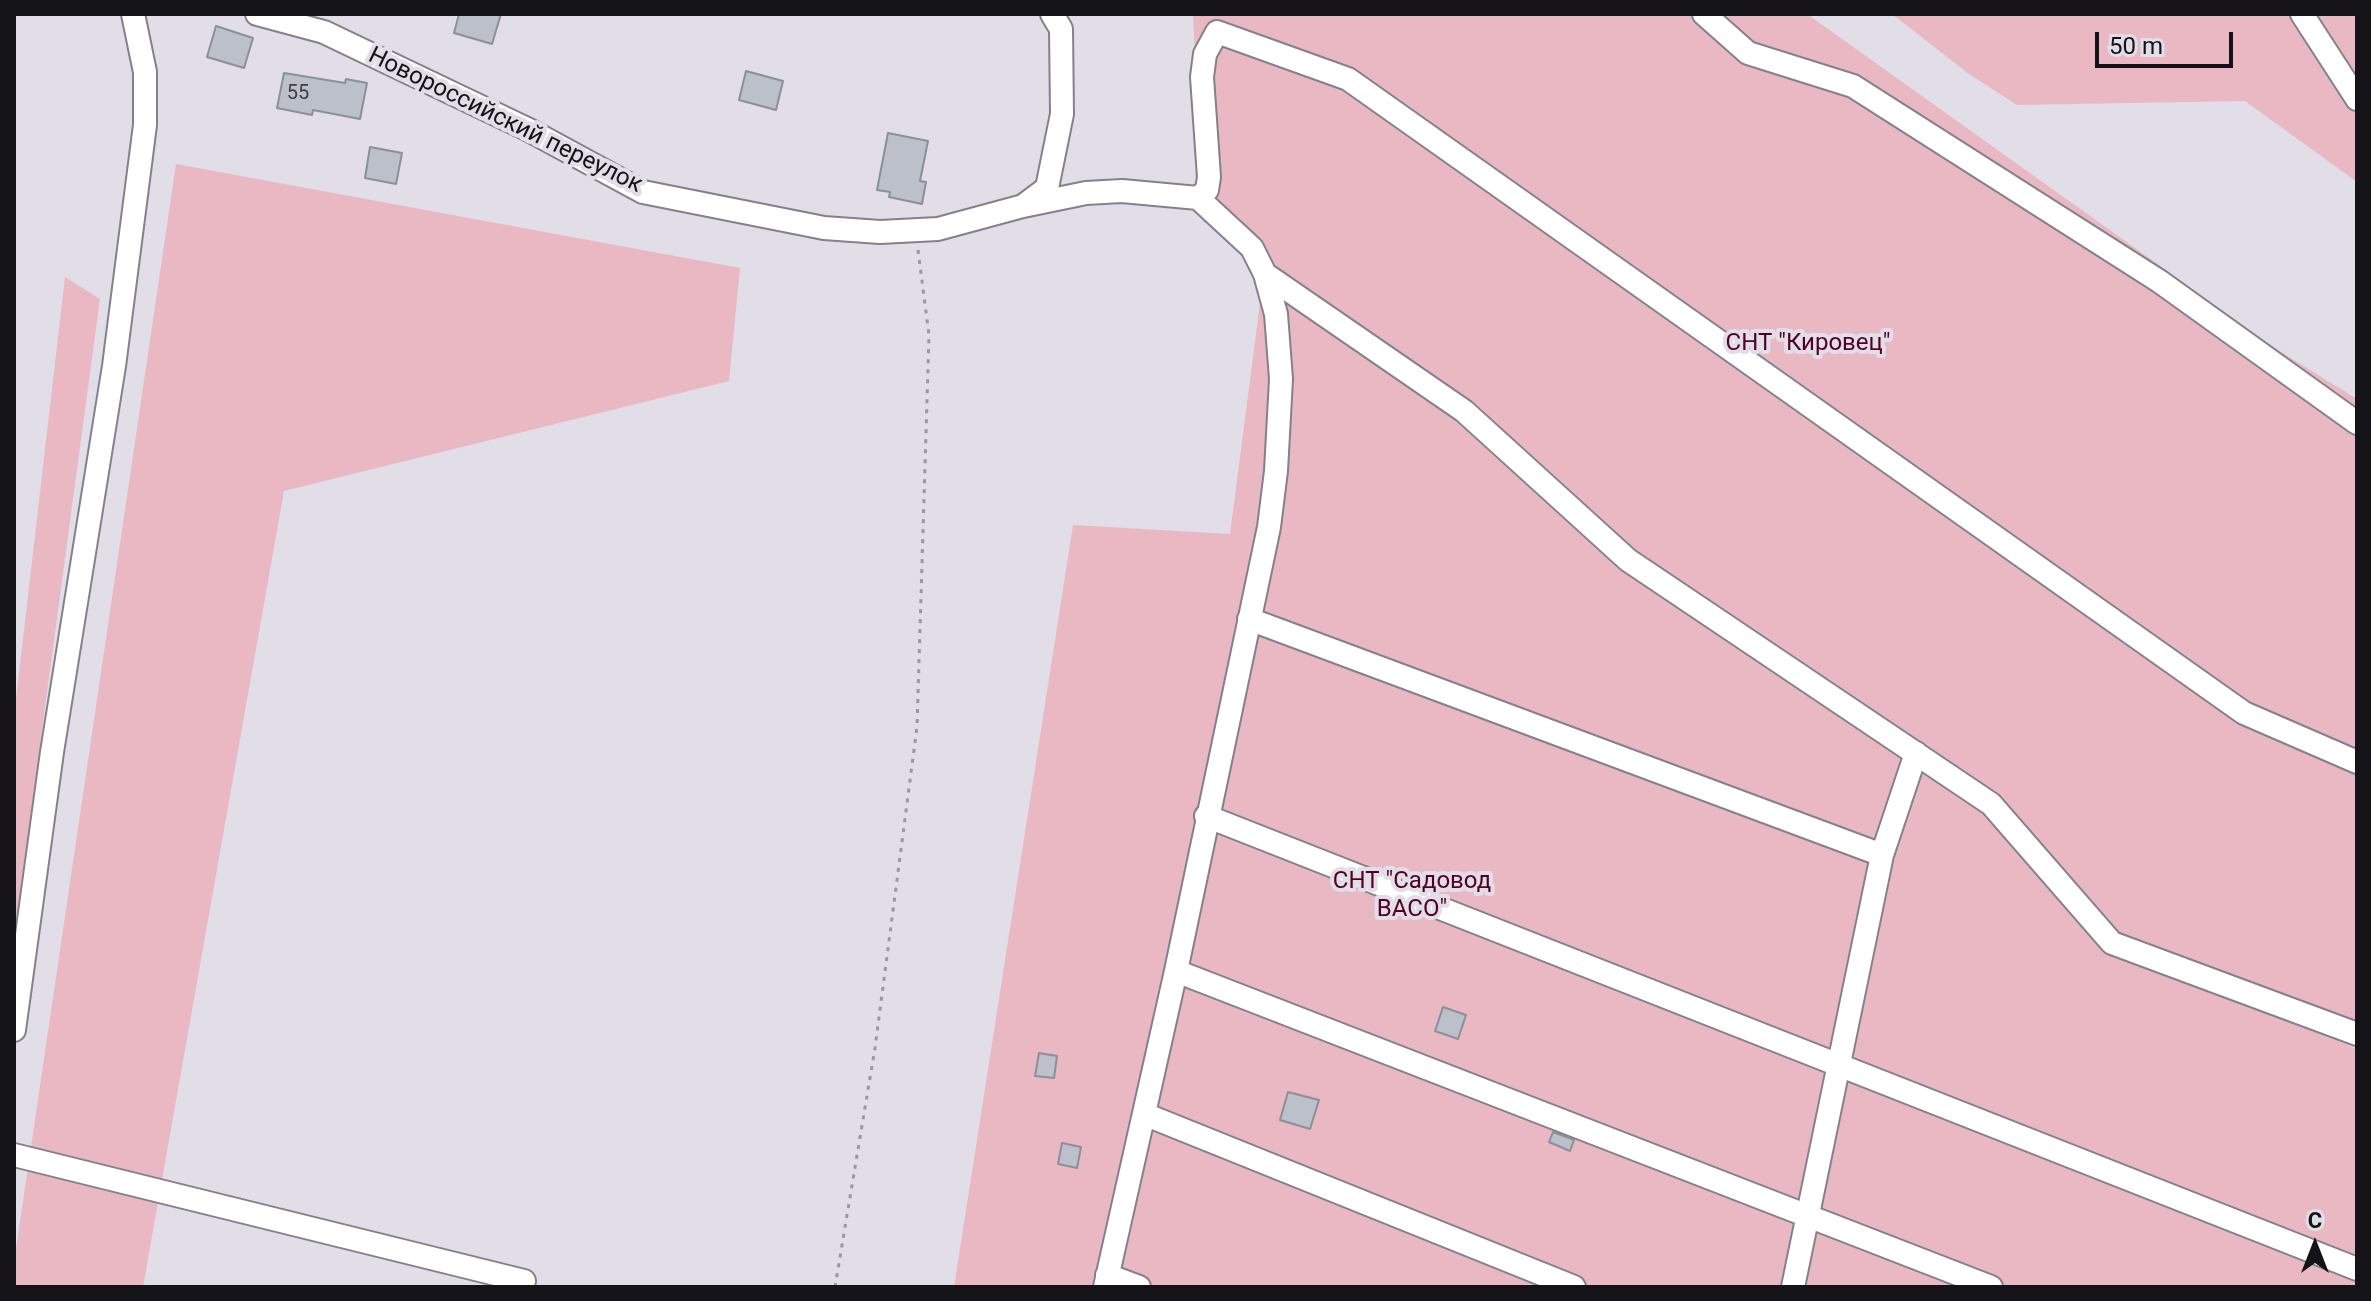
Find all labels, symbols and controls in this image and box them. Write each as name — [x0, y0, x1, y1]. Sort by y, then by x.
scale bar — [2099, 16, 2237, 66]
text: 50 m — [2109, 32, 2163, 60]
street label: Новороссийский переулок — [363, 42, 647, 200]
house number: 55 — [287, 82, 309, 106]
park label: СНТ "Кировец" — [1726, 330, 1890, 358]
park label: СНТ "Садовод ВАСО" — [1333, 868, 1491, 924]
north arrow — [2275, 1205, 2355, 1285]
text: С — [2308, 1208, 2322, 1233]

